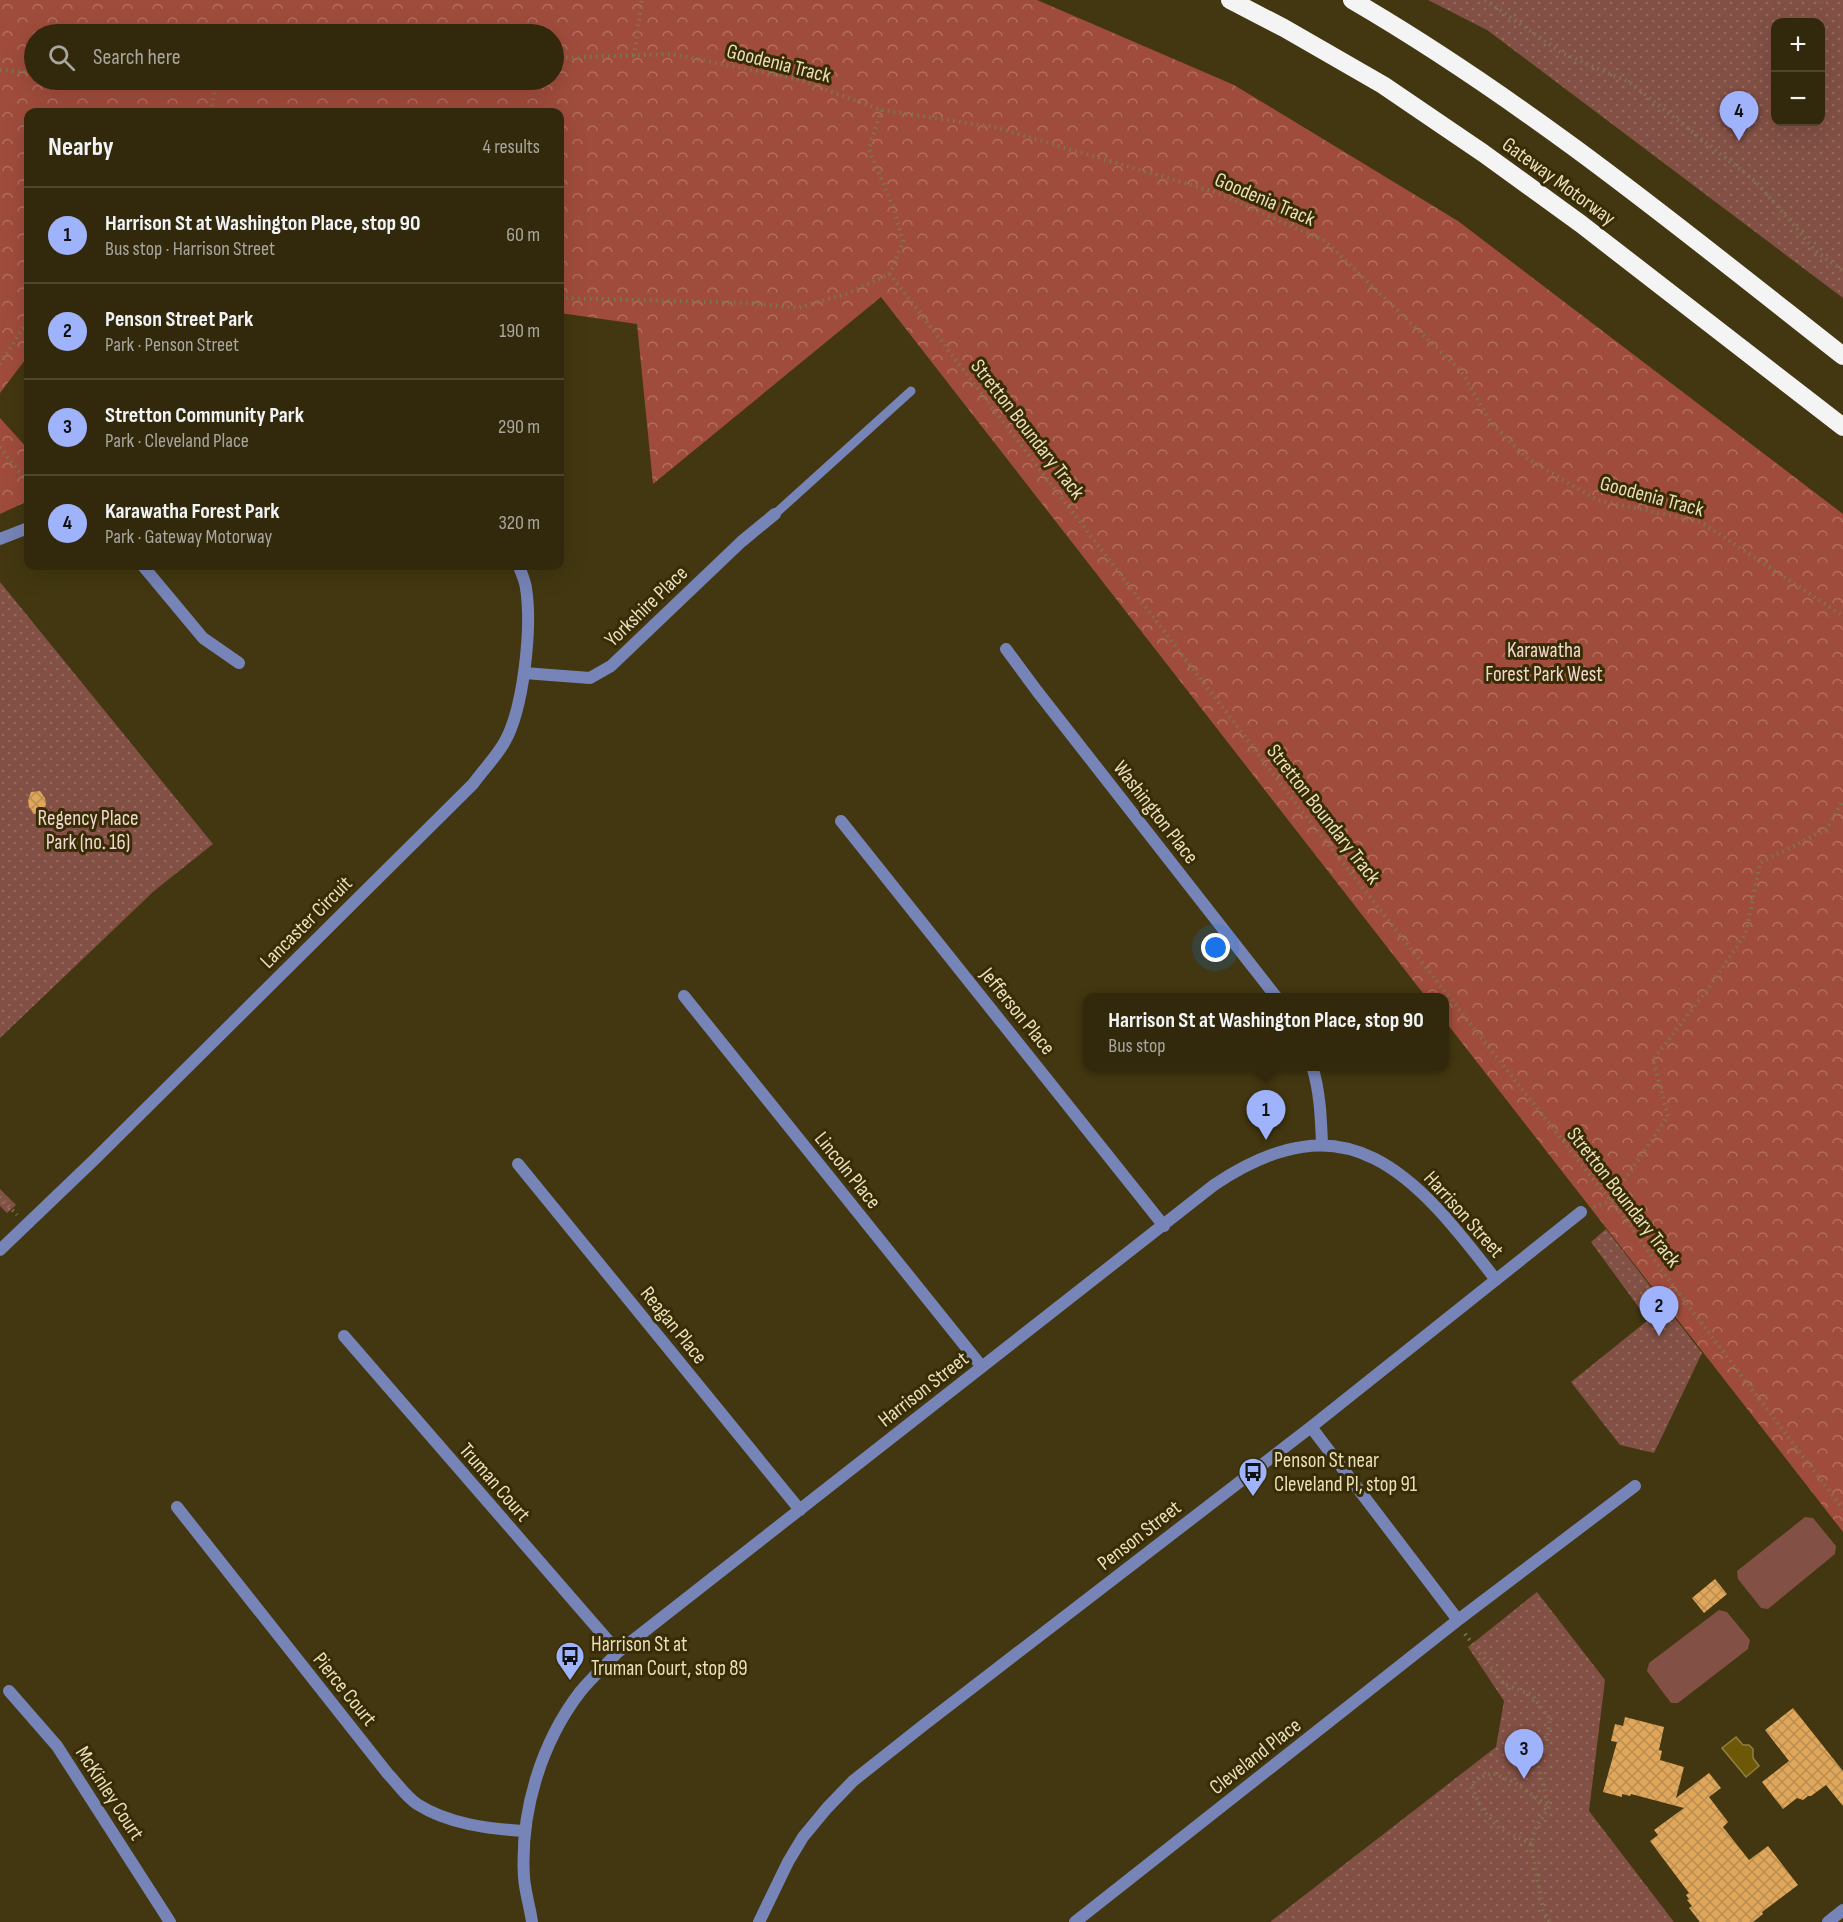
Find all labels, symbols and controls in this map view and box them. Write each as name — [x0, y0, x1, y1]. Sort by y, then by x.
map controls — [1771, 18, 1825, 126]
button: + — [1771, 18, 1825, 72]
search box — [24, 24, 564, 90]
street label: Goodenia Track — [724, 38, 834, 89]
icon: search — [45, 41, 78, 74]
text: Search here — [93, 44, 180, 71]
button: − — [1771, 72, 1825, 126]
pin: 4 — [1720, 92, 1758, 141]
text: Nearby — [48, 132, 114, 163]
street label: Gateway Motorway — [1497, 132, 1620, 231]
text: 4 results — [483, 135, 540, 159]
street label: Goodenia Track — [1211, 167, 1319, 232]
text: Harrison St at Washington Place, stop 90 — [105, 210, 420, 237]
text: 1 — [64, 223, 71, 247]
text: 60 m — [506, 223, 540, 247]
text: Bus stop · Harrison Street — [105, 237, 275, 261]
text: Penson Street Park — [105, 306, 253, 333]
text: 2 — [63, 319, 72, 343]
text: 190 m — [499, 319, 540, 343]
text: Park · Penson Street — [105, 333, 239, 357]
street label: Stretton Boundary Track — [965, 354, 1090, 504]
text: Stretton Community Park — [105, 402, 304, 429]
text: 3 — [63, 415, 72, 439]
text: 290 m — [498, 415, 540, 439]
text: Park · Cleveland Place — [105, 429, 249, 453]
street label: Goodenia Track — [1597, 471, 1707, 522]
text: Karawatha Forest Park — [105, 498, 280, 525]
text: 4 — [63, 511, 72, 535]
text: 320 m — [498, 511, 540, 535]
text: Park · Gateway Motorway — [105, 525, 272, 549]
street label: Yorkshire Place — [600, 561, 693, 652]
park label: Karawatha Forest Park West — [1485, 638, 1603, 687]
street label: Stretton Boundary Track — [1261, 739, 1386, 889]
street label: Washington Place — [1108, 756, 1204, 869]
park label: Regency Place Park (no. 16) — [38, 806, 138, 855]
street label: Lancaster Circuit — [255, 871, 358, 974]
your location — [1201, 933, 1230, 962]
street label: Jefferson Place — [974, 962, 1060, 1060]
popup — [1083, 993, 1449, 1071]
text: Harrison St at Washington Place, stop 90 — [1108, 1007, 1424, 1034]
text: Bus stop — [1108, 1034, 1166, 1058]
pin: 1 — [1246, 1090, 1286, 1140]
street label: Stretton Boundary Track — [1561, 1122, 1686, 1272]
street label: Lincoln Place — [809, 1127, 886, 1214]
street label: Harrison Street — [1418, 1166, 1509, 1263]
street label: Reagan Place — [635, 1282, 712, 1369]
pin: 2 — [1640, 1286, 1678, 1336]
street label: Harrison Street — [873, 1346, 973, 1432]
street label: Truman Court — [454, 1438, 535, 1527]
place label: Penson St near Cleveland Pl, stop 91 — [1274, 1448, 1418, 1497]
bus stop icon: Penson St near Cleveland Pl, stop 91 — [1237, 1456, 1269, 1498]
street label: Penson Street — [1093, 1495, 1186, 1576]
place label: Harrison St at Truman Court, stop 89 — [591, 1632, 748, 1681]
bus stop icon: Harrison St at Truman Court, stop 89 — [554, 1640, 586, 1682]
street label: Pierce Court — [307, 1648, 382, 1731]
street label: Cleveland Place — [1204, 1713, 1306, 1800]
pin: 3 — [1504, 1730, 1544, 1779]
street label: McKinley Court — [70, 1742, 149, 1845]

